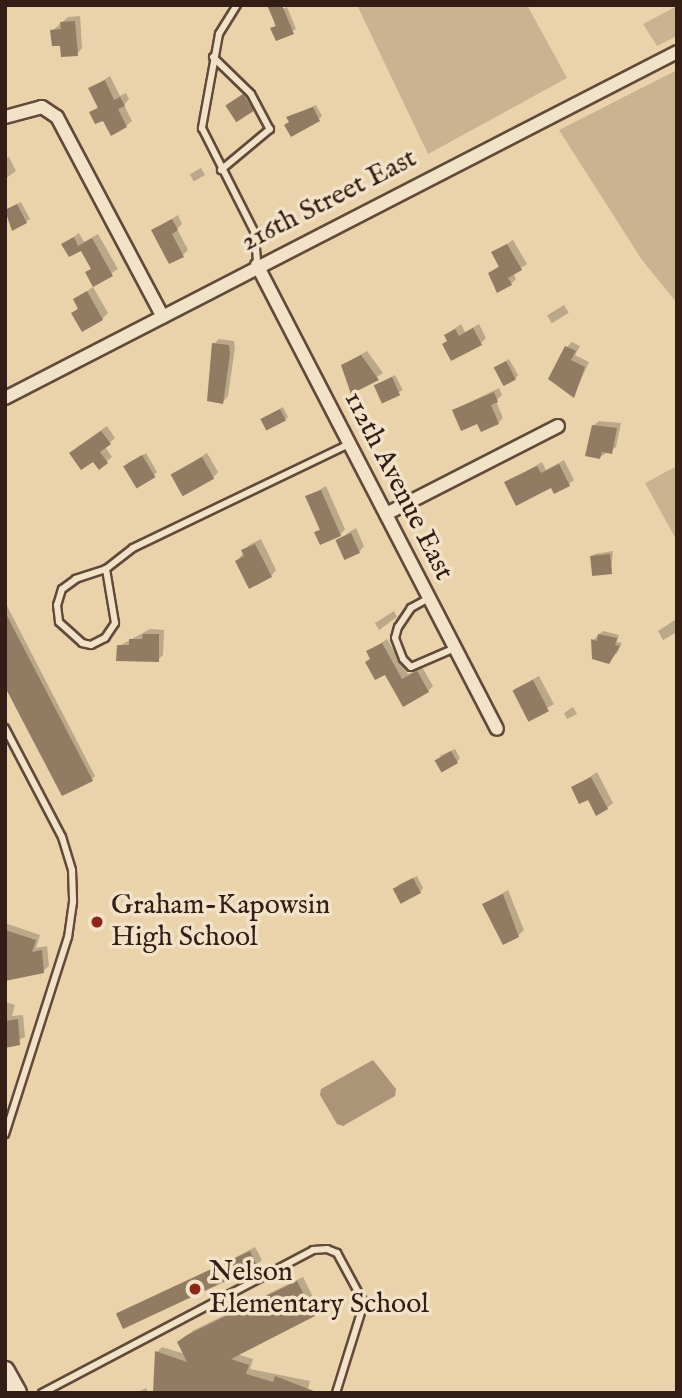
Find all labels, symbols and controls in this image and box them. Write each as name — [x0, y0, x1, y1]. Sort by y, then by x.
street label: 216th Street East — [236, 142, 422, 260]
street label: 112th Avenue East — [336, 386, 460, 586]
place label: Graham-Kapowsin High School — [111, 889, 330, 955]
marker: Graham-Kapowsin High School — [89, 914, 105, 930]
place label: Nelson Elementary School — [209, 1256, 429, 1322]
marker: Nelson Elementary School — [187, 1281, 203, 1297]

